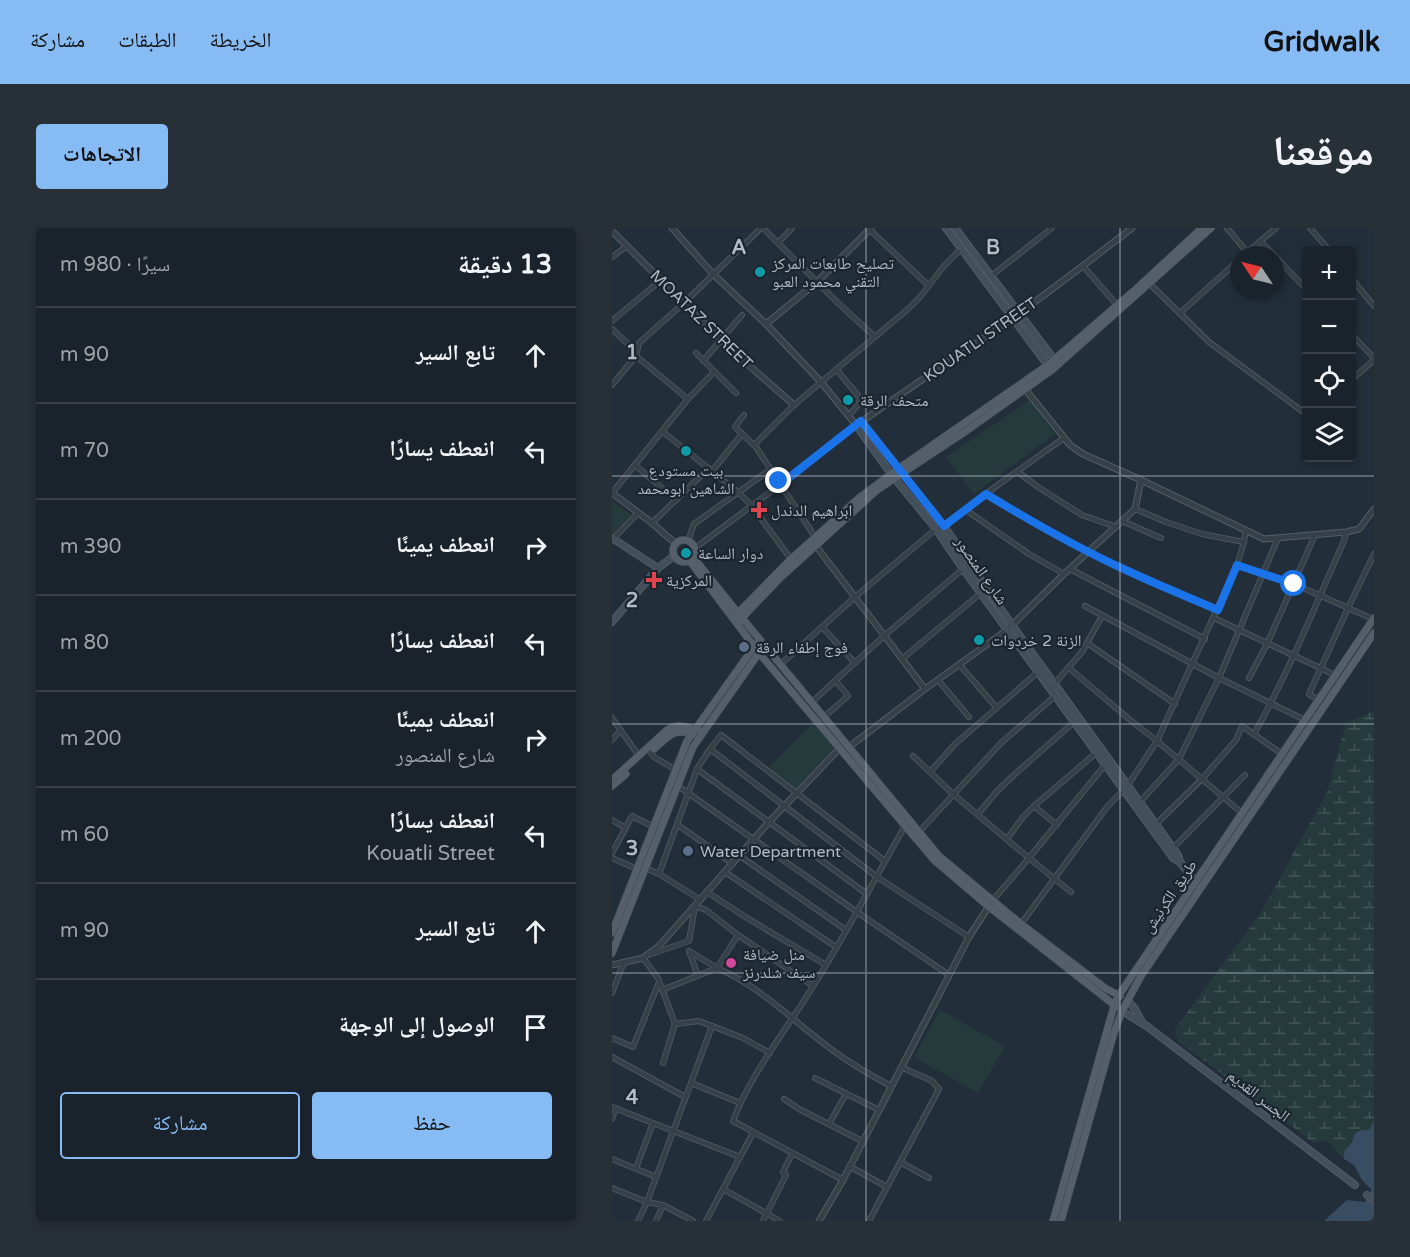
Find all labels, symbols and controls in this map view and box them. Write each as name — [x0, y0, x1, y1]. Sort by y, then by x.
text: Gridwalk — [1263, 25, 1380, 59]
text: مشاركة — [30, 28, 85, 53]
text: الطبقات — [118, 28, 177, 53]
text: الخريطة — [210, 28, 271, 53]
button: الاتجاهات — [36, 124, 168, 189]
text: موقعنا — [1273, 126, 1374, 177]
text: A — [732, 236, 747, 260]
text: B — [986, 236, 1000, 260]
north arrow — [1230, 246, 1284, 300]
map controls — [1302, 246, 1356, 462]
button: + — [1302, 246, 1356, 300]
text: 13 دقيقة — [458, 249, 552, 280]
text: سيرًا · 980 m — [60, 253, 170, 277]
place label: تصليح طابعات المركز التقني محمود العبو — [771, 254, 894, 294]
marker: تصليح طابعات المركز التقني محمود العبو — [753, 265, 767, 279]
street label: MOATAZ STREET — [646, 266, 757, 374]
street label: KOUATLI STREET — [920, 293, 1041, 387]
button: − — [1302, 300, 1356, 354]
icon: ahead — [519, 339, 552, 372]
text: تابع السير — [416, 340, 495, 366]
text: 1 — [626, 341, 638, 365]
text: 90 m — [60, 343, 109, 367]
button: locate — [1302, 354, 1356, 408]
place label: متحف الرقة — [860, 391, 929, 411]
marker: متحف الرقة — [841, 393, 855, 407]
button: layers — [1302, 408, 1356, 462]
icon: left — [519, 435, 552, 468]
text: انعطف يسارًا — [390, 436, 495, 462]
text: 70 m — [60, 439, 109, 463]
marker: بيت مستودع الشاهين ابومحمد — [679, 444, 693, 458]
place label: بيت مستودع الشاهين ابومحمد — [637, 461, 735, 499]
route end — [765, 467, 791, 493]
place label: ابراهيم الدندل — [771, 501, 852, 521]
marker: ابراهيم الدندل — [752, 503, 766, 517]
icon: right — [519, 531, 552, 564]
text: انعطف يمينًا — [396, 532, 495, 558]
street label: شارع المنصور — [950, 532, 1012, 609]
text: 390 m — [60, 535, 121, 559]
place label: دوار الساعة — [698, 544, 763, 564]
marker: دوار الساعة — [679, 546, 693, 560]
route start — [1280, 570, 1306, 596]
place label: المركزية — [666, 571, 712, 591]
marker: المركزية — [647, 573, 661, 587]
text: 2 — [626, 589, 638, 613]
icon: left — [519, 627, 552, 660]
text: انعطف يسارًا — [390, 628, 495, 654]
text: 80 m — [60, 631, 109, 655]
place label: الزنة 2 خردوات — [991, 631, 1082, 651]
marker: الزنة 2 خردوات — [972, 633, 986, 647]
place label: فوج إطفاء الرقة — [756, 638, 848, 658]
marker: فوج إطفاء الرقة — [737, 640, 751, 654]
text: انعطف يمينًا — [396, 707, 495, 733]
icon: right — [519, 723, 552, 756]
text: 200 m — [60, 727, 121, 751]
text: شارع المنصور — [396, 744, 495, 768]
text: انعطف يسارًا — [390, 808, 495, 834]
icon: left — [519, 819, 552, 852]
text: 60 m — [60, 823, 109, 847]
text: 3 — [626, 837, 638, 861]
text: Kouatli Street — [366, 842, 495, 866]
place label: Water Department — [700, 842, 841, 862]
marker: Water Department — [681, 844, 695, 858]
street label: طريق الكرنيش — [1138, 856, 1202, 937]
icon: ahead — [519, 915, 552, 948]
text: تابع السير — [416, 916, 495, 942]
text: 90 m — [60, 919, 109, 943]
place label: منل ضيافة سيف شلدرنز — [742, 945, 816, 983]
marker: منل ضيافة سيف شلدرنز — [724, 956, 738, 970]
icon: arrive — [519, 1011, 552, 1044]
text: الوصول إلى الوجهة — [339, 1012, 495, 1038]
street label: الجسر القديم — [1223, 1065, 1294, 1126]
text: 4 — [626, 1086, 639, 1110]
button: مشاركة — [60, 1092, 300, 1159]
button: حفظ — [312, 1092, 552, 1159]

